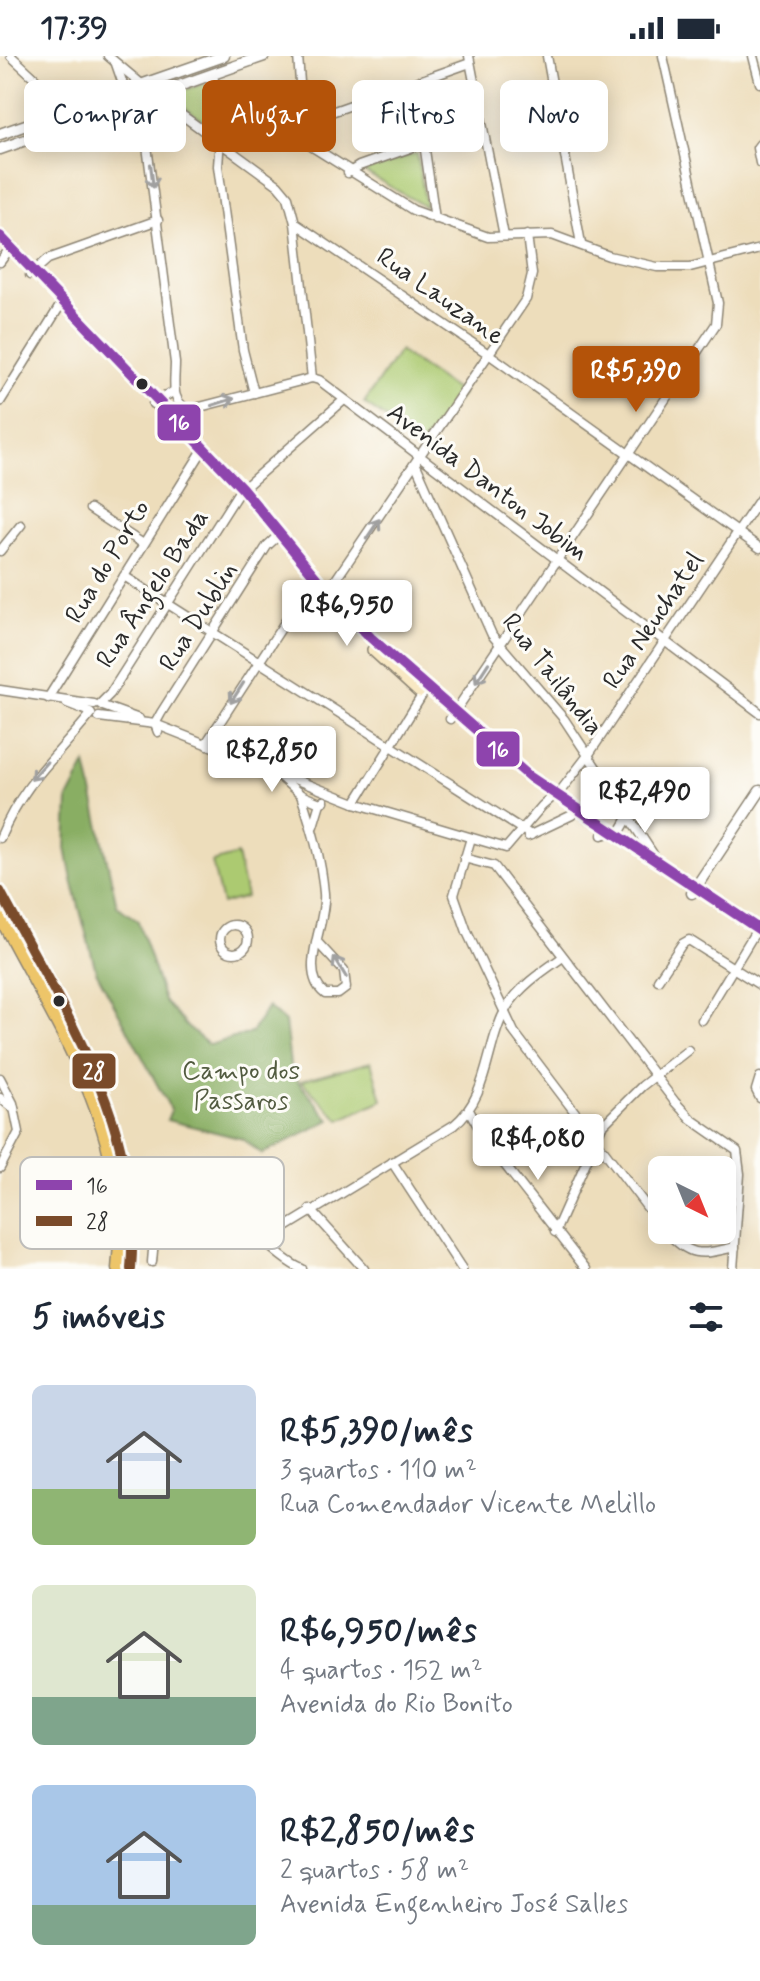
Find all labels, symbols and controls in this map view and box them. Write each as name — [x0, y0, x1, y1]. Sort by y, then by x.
text: 17:39 — [40, 9, 108, 48]
chip: Comprar — [24, 80, 186, 152]
chip: Alugar — [202, 80, 336, 152]
chip: Filtros — [352, 80, 484, 152]
chip: Novo — [500, 80, 608, 152]
one-way arrow — [145, 163, 160, 189]
street label: Rua Lauzane — [369, 240, 511, 354]
pin: R$5,390 — [562, 346, 710, 414]
text: R$5,390 — [591, 355, 681, 389]
unlabelled marker — [134, 376, 150, 392]
one-way arrow — [210, 394, 235, 408]
street label: Avenida Danton Jobim — [379, 396, 595, 570]
line badge: 16 — [156, 403, 202, 442]
text: 16 — [168, 410, 190, 438]
street label: Rua do Porto — [58, 494, 158, 630]
street label: Rua Ângelo Bada — [89, 503, 220, 677]
one-way arrow — [365, 518, 381, 541]
street label: Rua Neuchatel — [596, 546, 712, 696]
street label: Rua Dublin — [152, 556, 246, 678]
pin: R$6,950 — [273, 580, 421, 648]
text: R$6,950 — [300, 589, 394, 623]
street label: Rua Tailândia — [493, 607, 611, 743]
one-way arrow — [474, 662, 491, 684]
one-way arrow — [229, 681, 245, 703]
pin: R$2,850 — [198, 726, 346, 794]
line badge: 16 — [475, 730, 521, 768]
text: R$2,850 — [226, 735, 318, 769]
text: 16 — [487, 737, 509, 765]
one-way arrow — [30, 761, 48, 781]
pin: R$2,490 — [571, 767, 719, 835]
text: R$2,490 — [599, 776, 691, 810]
one-way arrow — [331, 956, 347, 979]
unlabelled marker — [51, 993, 67, 1009]
line badge: 28 — [71, 1052, 117, 1090]
park label: Campo dos Passaros — [182, 1055, 300, 1119]
text: 28 — [83, 1059, 105, 1087]
pin: R$4,080 — [464, 1114, 612, 1182]
text: R$4,080 — [491, 1123, 585, 1157]
north arrow — [648, 1156, 736, 1244]
map controls — [648, 1156, 736, 1244]
legend — [20, 1157, 284, 1249]
text: 16 — [86, 1173, 108, 1201]
text: 28 — [86, 1209, 109, 1237]
text: 5 imóveis — [32, 1295, 165, 1340]
icon: filters — [684, 1295, 728, 1339]
text: R$5,390/mês — [280, 1409, 473, 1454]
icon: home — [96, 1417, 192, 1513]
text: 3 quartos · 110 m² — [280, 1454, 477, 1488]
text: Rua Comendador Vicente Melillo — [280, 1488, 656, 1522]
text: R$6,950/mês — [280, 1609, 477, 1654]
icon: home — [96, 1617, 192, 1713]
text: 4 quartos · 152 m² — [280, 1654, 483, 1688]
text: Avenida do Rio Bonito — [280, 1688, 513, 1722]
text: R$2,850/mês — [280, 1809, 474, 1854]
icon: home — [96, 1817, 192, 1913]
text: 2 quartos · 58 m² — [280, 1854, 469, 1888]
text: Avenida Engenheiro José Salles — [280, 1888, 628, 1922]

